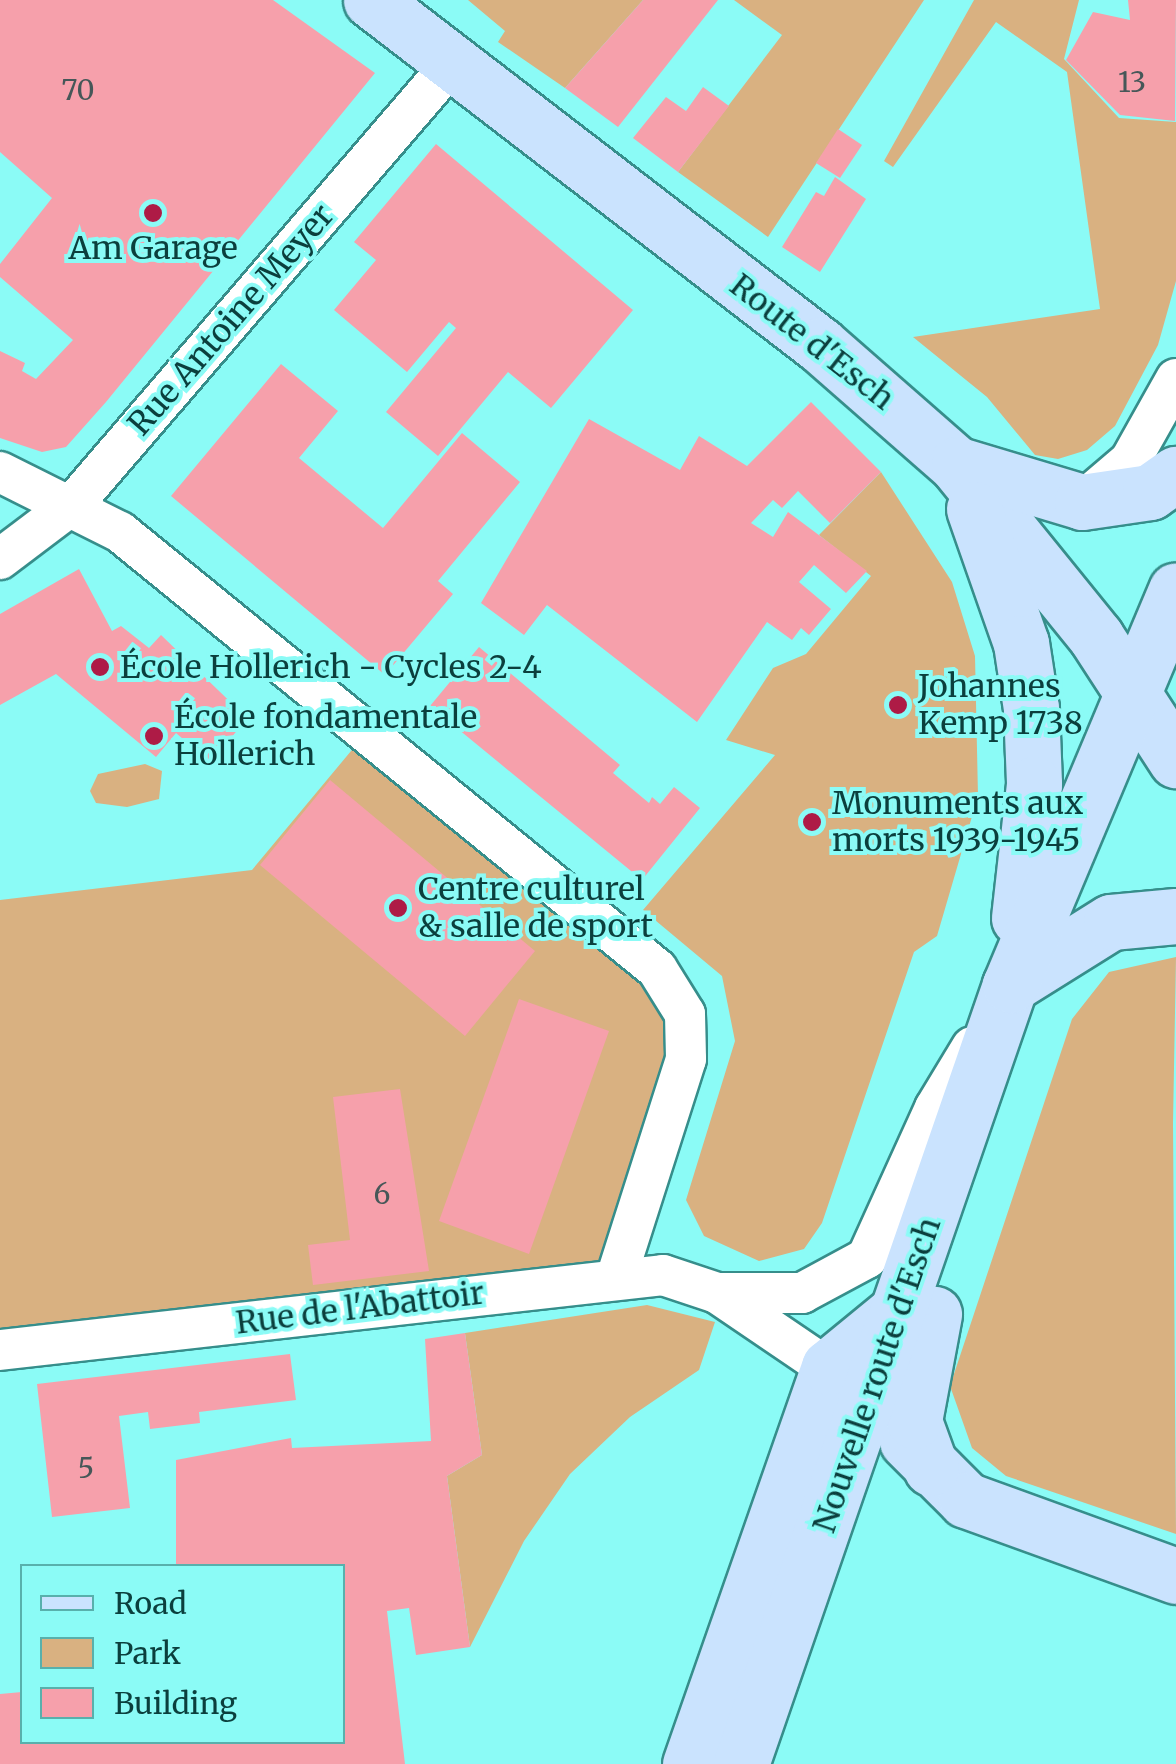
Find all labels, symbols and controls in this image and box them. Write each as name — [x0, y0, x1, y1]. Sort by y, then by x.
house number: 13 — [1118, 65, 1146, 99]
house number: 70 — [61, 73, 95, 107]
street label: Rue Antoine Meyer — [120, 197, 342, 443]
marker: Am Garage — [142, 202, 164, 224]
place label: Am Garage — [68, 229, 238, 267]
street label: Route d'Esch — [722, 266, 902, 418]
place label: École Hollerich - Cycles 2-4 — [120, 648, 542, 686]
marker: École Hollerich - Cycles 2-4 — [89, 656, 111, 678]
place label: Johannes Kemp 1738 — [918, 668, 1083, 743]
marker: Johannes Kemp 1738 — [887, 694, 909, 716]
place label: École fondamentale Hollerich — [174, 699, 477, 774]
marker: École fondamentale Hollerich — [143, 725, 165, 747]
place label: Monuments aux morts 1939-1945 — [832, 785, 1083, 860]
marker: Monuments aux morts 1939-1945 — [801, 811, 823, 833]
place label: Centre culturel & salle de sport — [418, 871, 653, 946]
marker: Centre culturel & salle de sport — [387, 897, 409, 919]
house number: 6 — [374, 1177, 390, 1211]
street label: Nouvelle route d'Esch — [805, 1212, 949, 1538]
street label: Rue de l'Abattoir — [233, 1274, 487, 1342]
house number: 5 — [78, 1451, 94, 1485]
legend — [20, 1564, 345, 1744]
text: Road — [114, 1584, 187, 1622]
text: Park — [114, 1634, 181, 1672]
text: Building — [114, 1684, 237, 1722]

